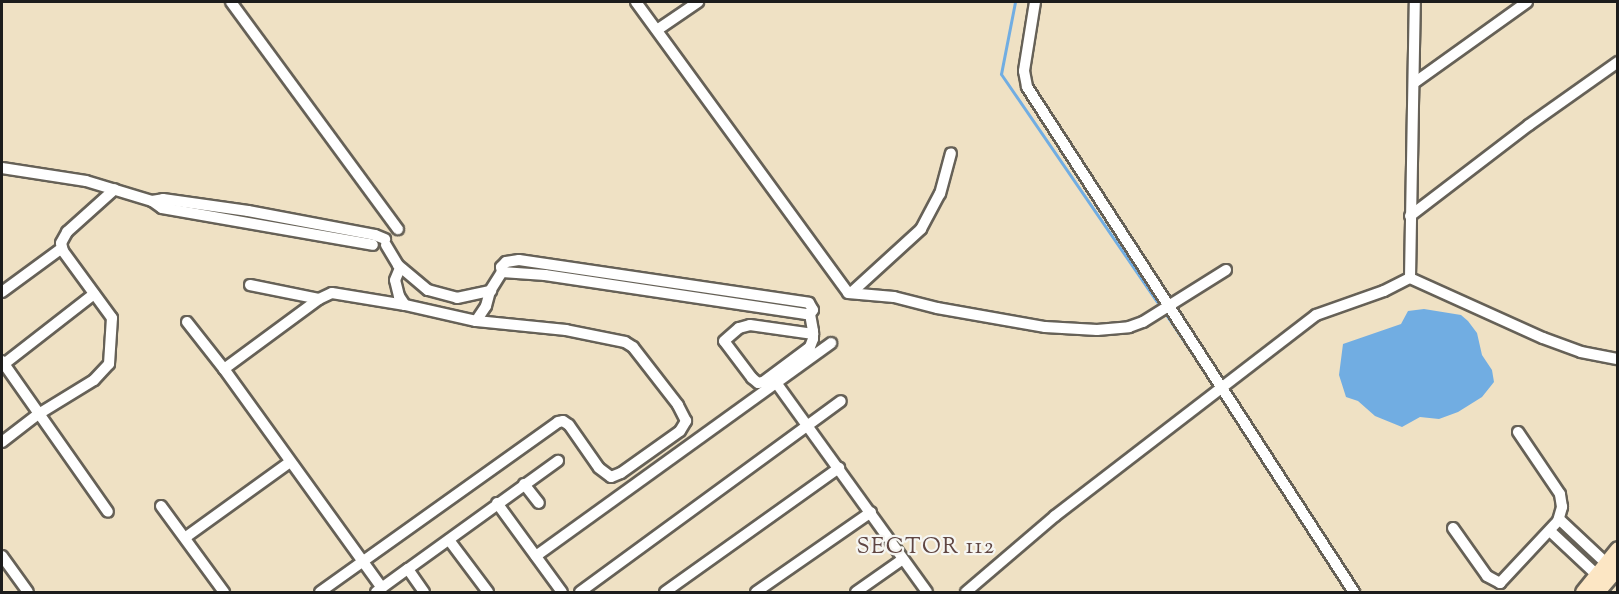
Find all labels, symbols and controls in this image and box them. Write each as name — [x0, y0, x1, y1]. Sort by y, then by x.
district label: SECTOR 112 — [856, 536, 996, 562]

